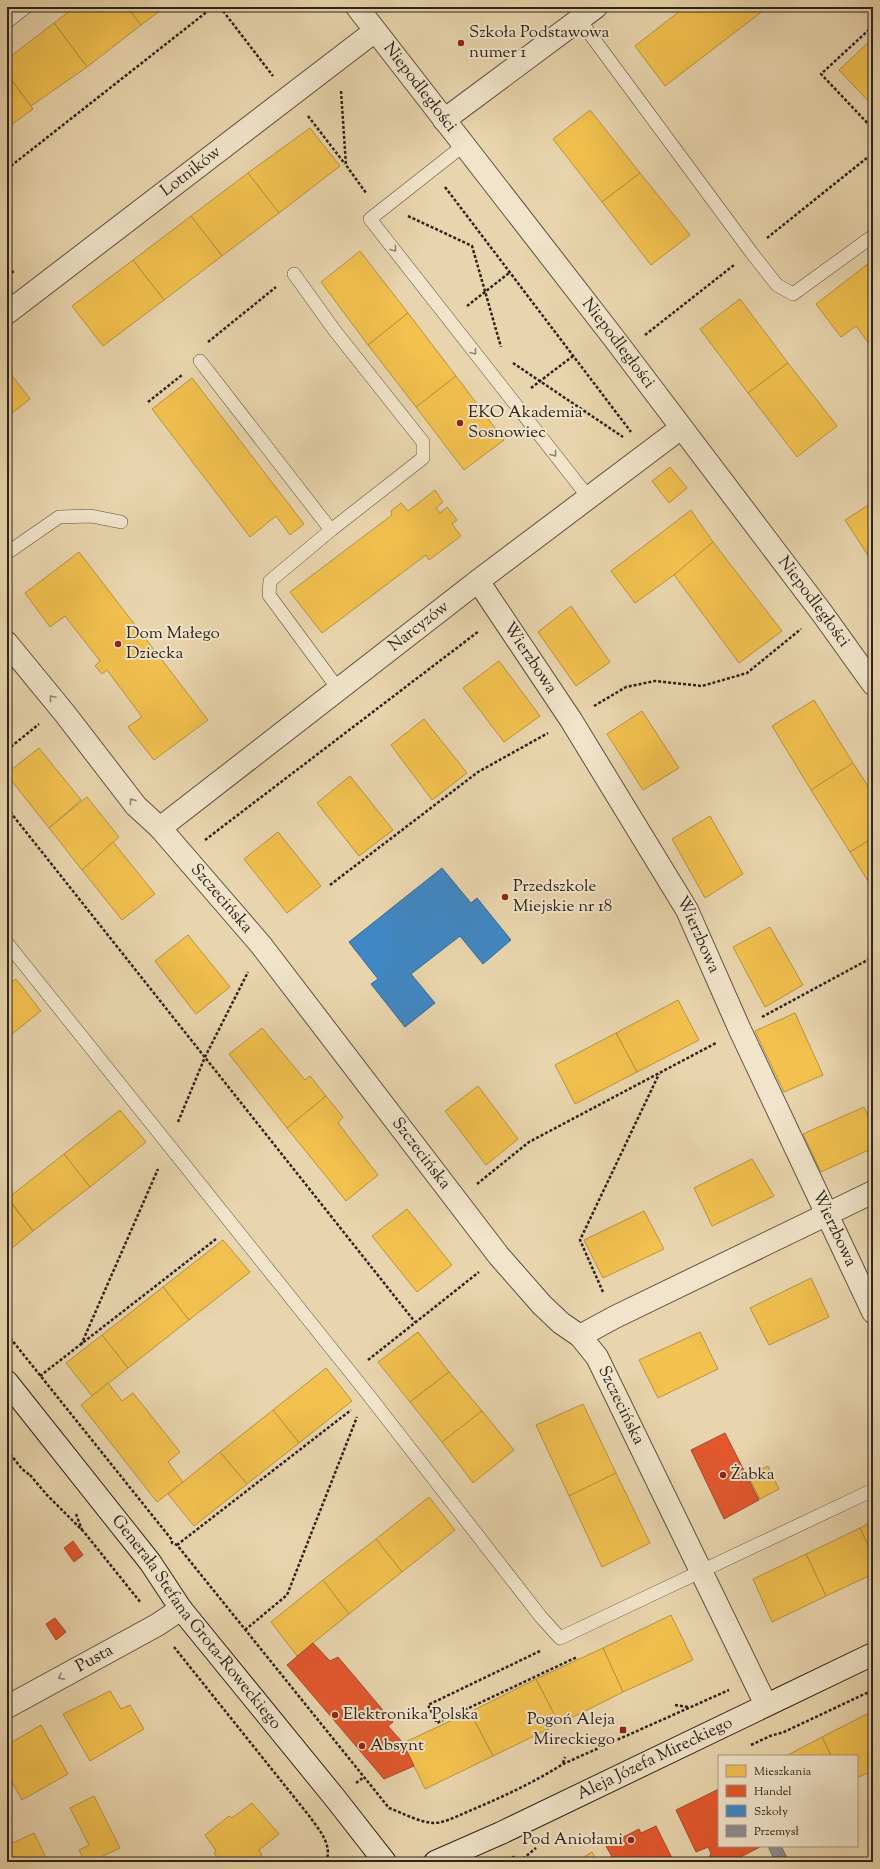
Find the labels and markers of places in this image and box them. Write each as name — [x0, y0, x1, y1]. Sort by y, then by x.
place label: Szkoła Podstawowa numer 1 — [469, 21, 610, 65]
marker: Szkoła Podstawowa numer 1 — [456, 38, 466, 48]
place label: EKO Akademia Sosnowiec — [468, 401, 583, 445]
marker: EKO Akademia Sosnowiec — [455, 418, 465, 428]
place label: Dom Małego Dziecka — [126, 622, 220, 666]
marker: Dom Małego Dziecka — [113, 639, 123, 649]
place label: Przedszkole Miejskie nr 18 — [513, 875, 612, 919]
marker: Przedszkole Miejskie nr 18 — [500, 892, 510, 902]
place label: Żabka — [731, 1463, 775, 1487]
marker: Żabka — [718, 1470, 728, 1480]
place label: Elektronika Polska — [343, 1703, 479, 1727]
place label: Pogoń Aleja Mireckiego — [527, 1708, 615, 1752]
marker: Elektronika Polska — [330, 1710, 340, 1720]
marker: Pogoń Aleja Mireckiego — [618, 1725, 628, 1735]
place label: Absynt — [370, 1734, 424, 1758]
marker: Absynt — [357, 1741, 367, 1751]
place label: Pod Aniołami — [522, 1828, 623, 1852]
marker: Pod Aniołami — [626, 1835, 636, 1845]

